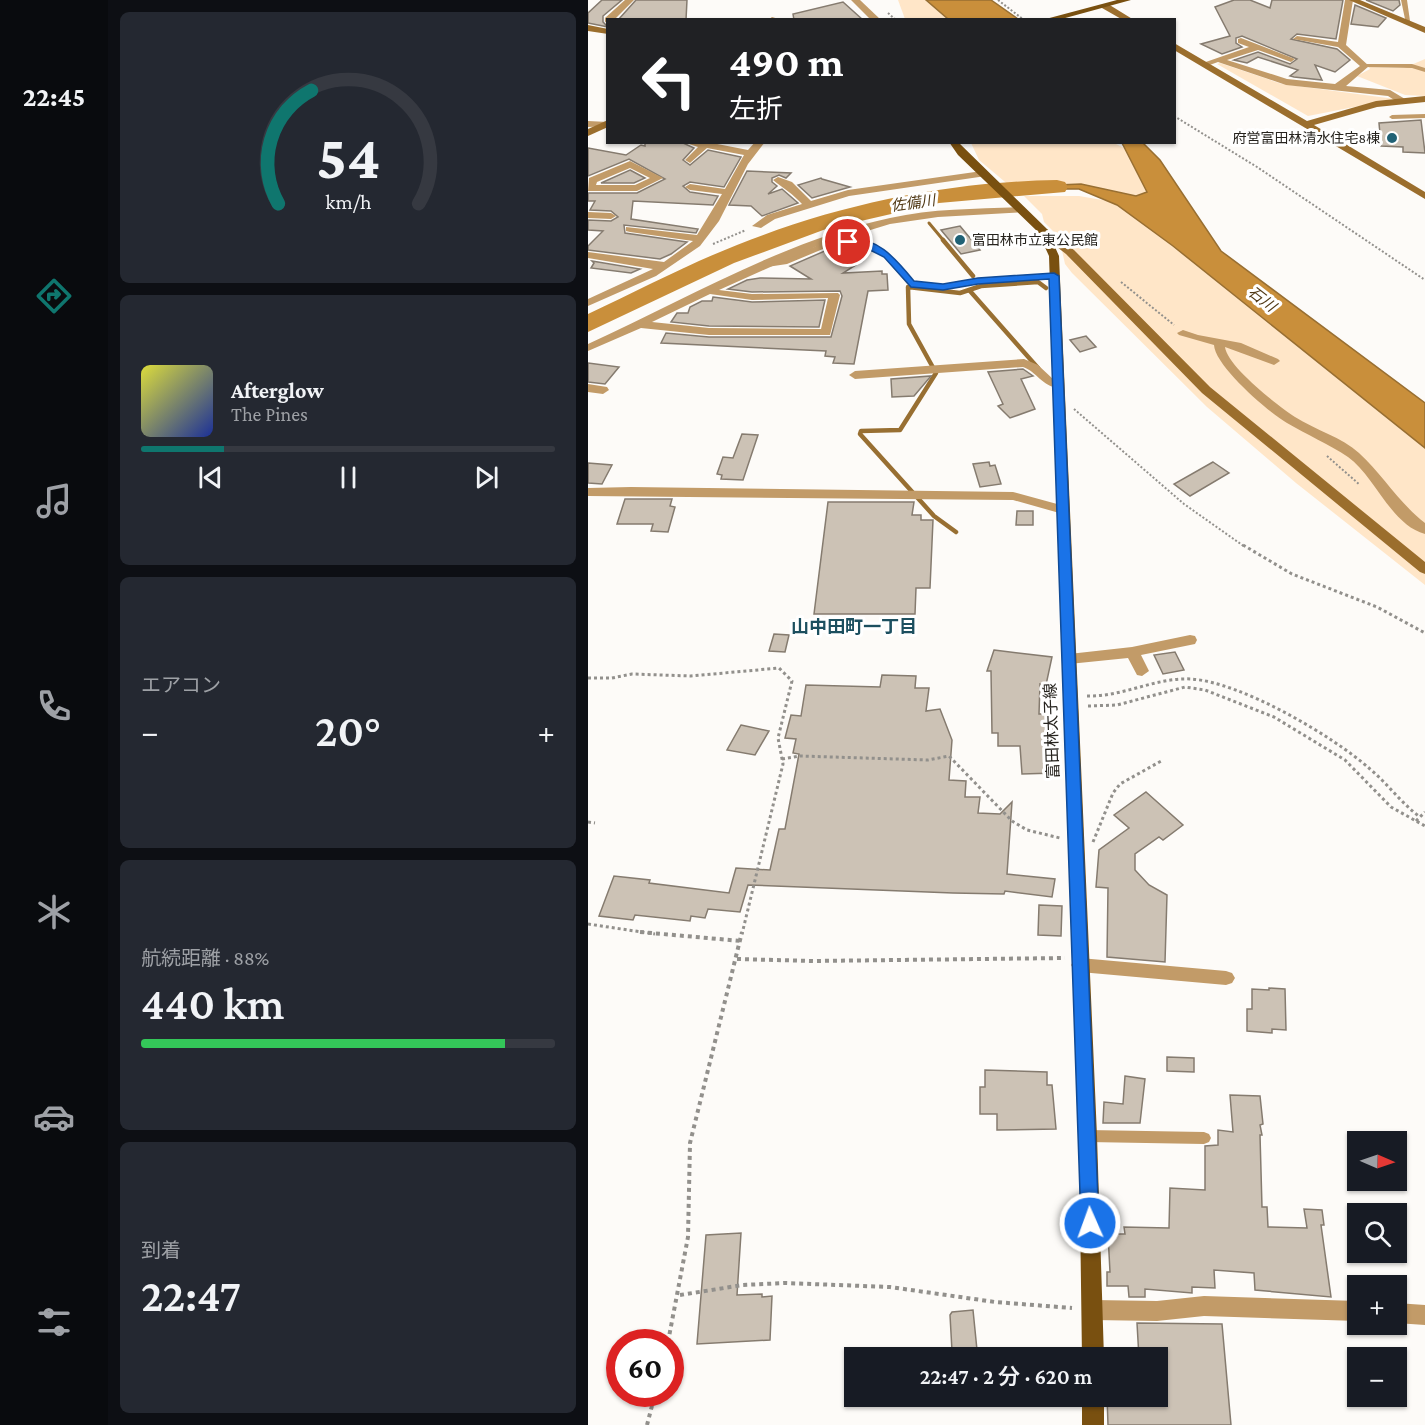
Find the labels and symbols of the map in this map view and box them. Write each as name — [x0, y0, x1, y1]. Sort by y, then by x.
place label: 府営富田林清水住宅8棟 — [1232, 130, 1380, 146]
marker: 府営富田林清水住宅8棟 — [1385, 131, 1399, 145]
water label: 佐備川 — [890, 192, 938, 214]
pin — [822, 216, 873, 267]
place label: 富田林市立東公民館 — [972, 232, 1098, 248]
marker: 富田林市立東公民館 — [953, 233, 967, 247]
water label: 石川 — [1245, 283, 1280, 316]
district label: 山中田町一丁目 — [791, 617, 917, 637]
street label: 富田林太子線 — [1041, 683, 1062, 779]
north arrow — [1347, 1131, 1407, 1191]
position arrow — [1058, 1191, 1122, 1255]
speed limit sign: 60 — [606, 1329, 684, 1407]

